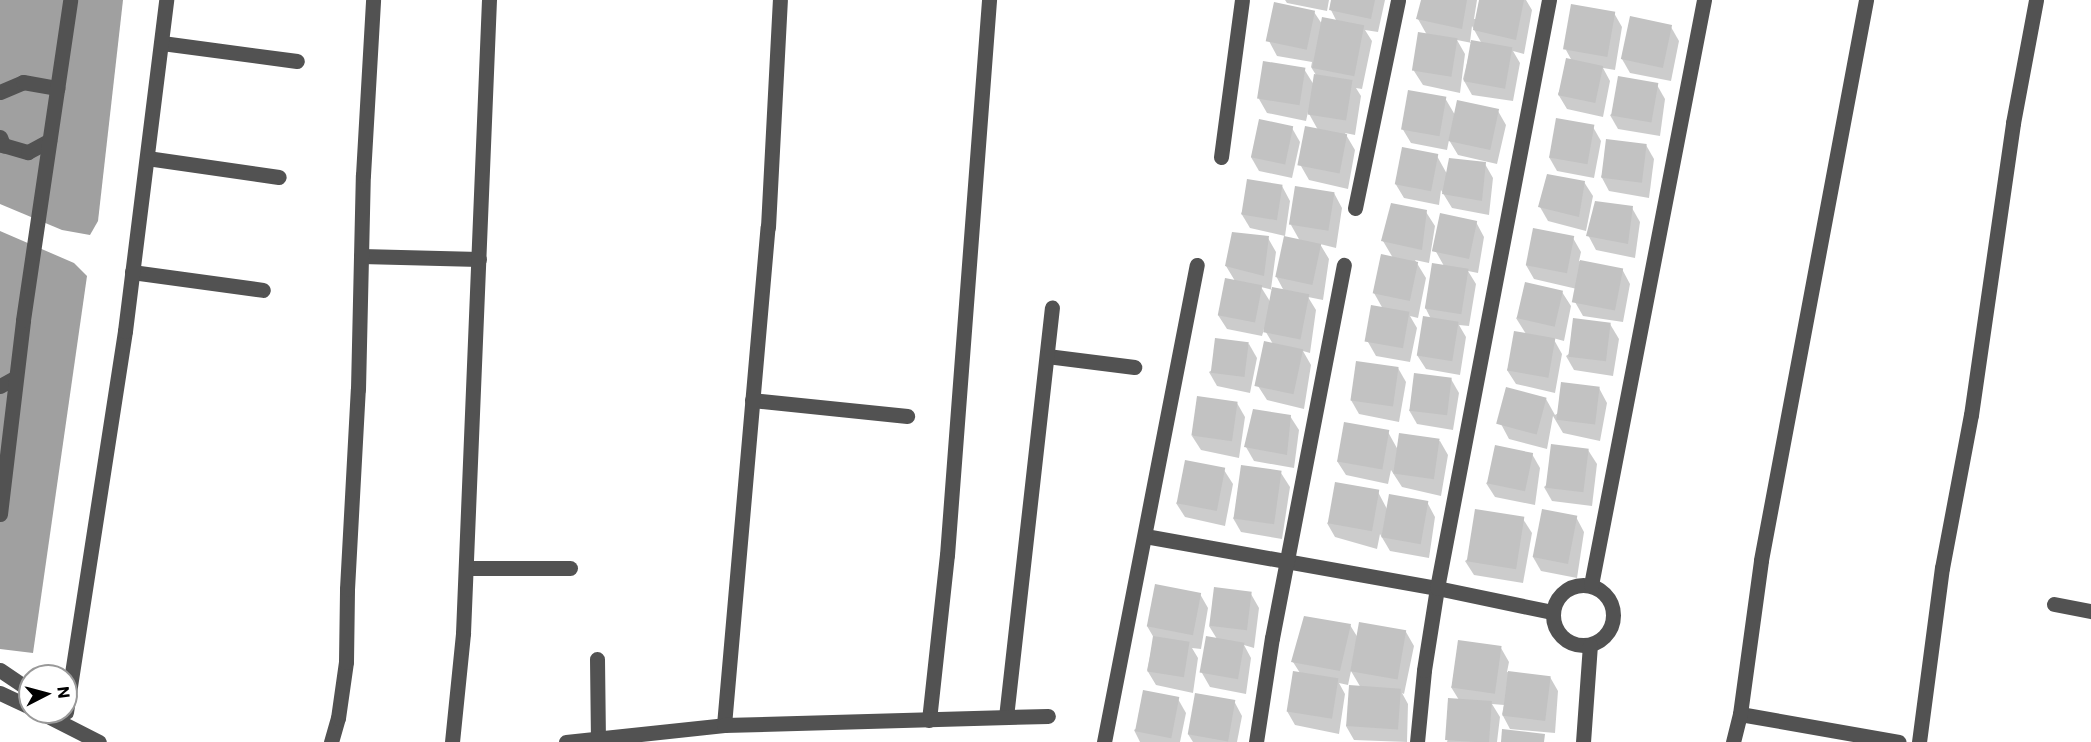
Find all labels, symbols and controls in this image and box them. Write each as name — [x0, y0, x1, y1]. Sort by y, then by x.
north arrow — [18, 664, 78, 724]
text: N — [54, 685, 74, 699]

